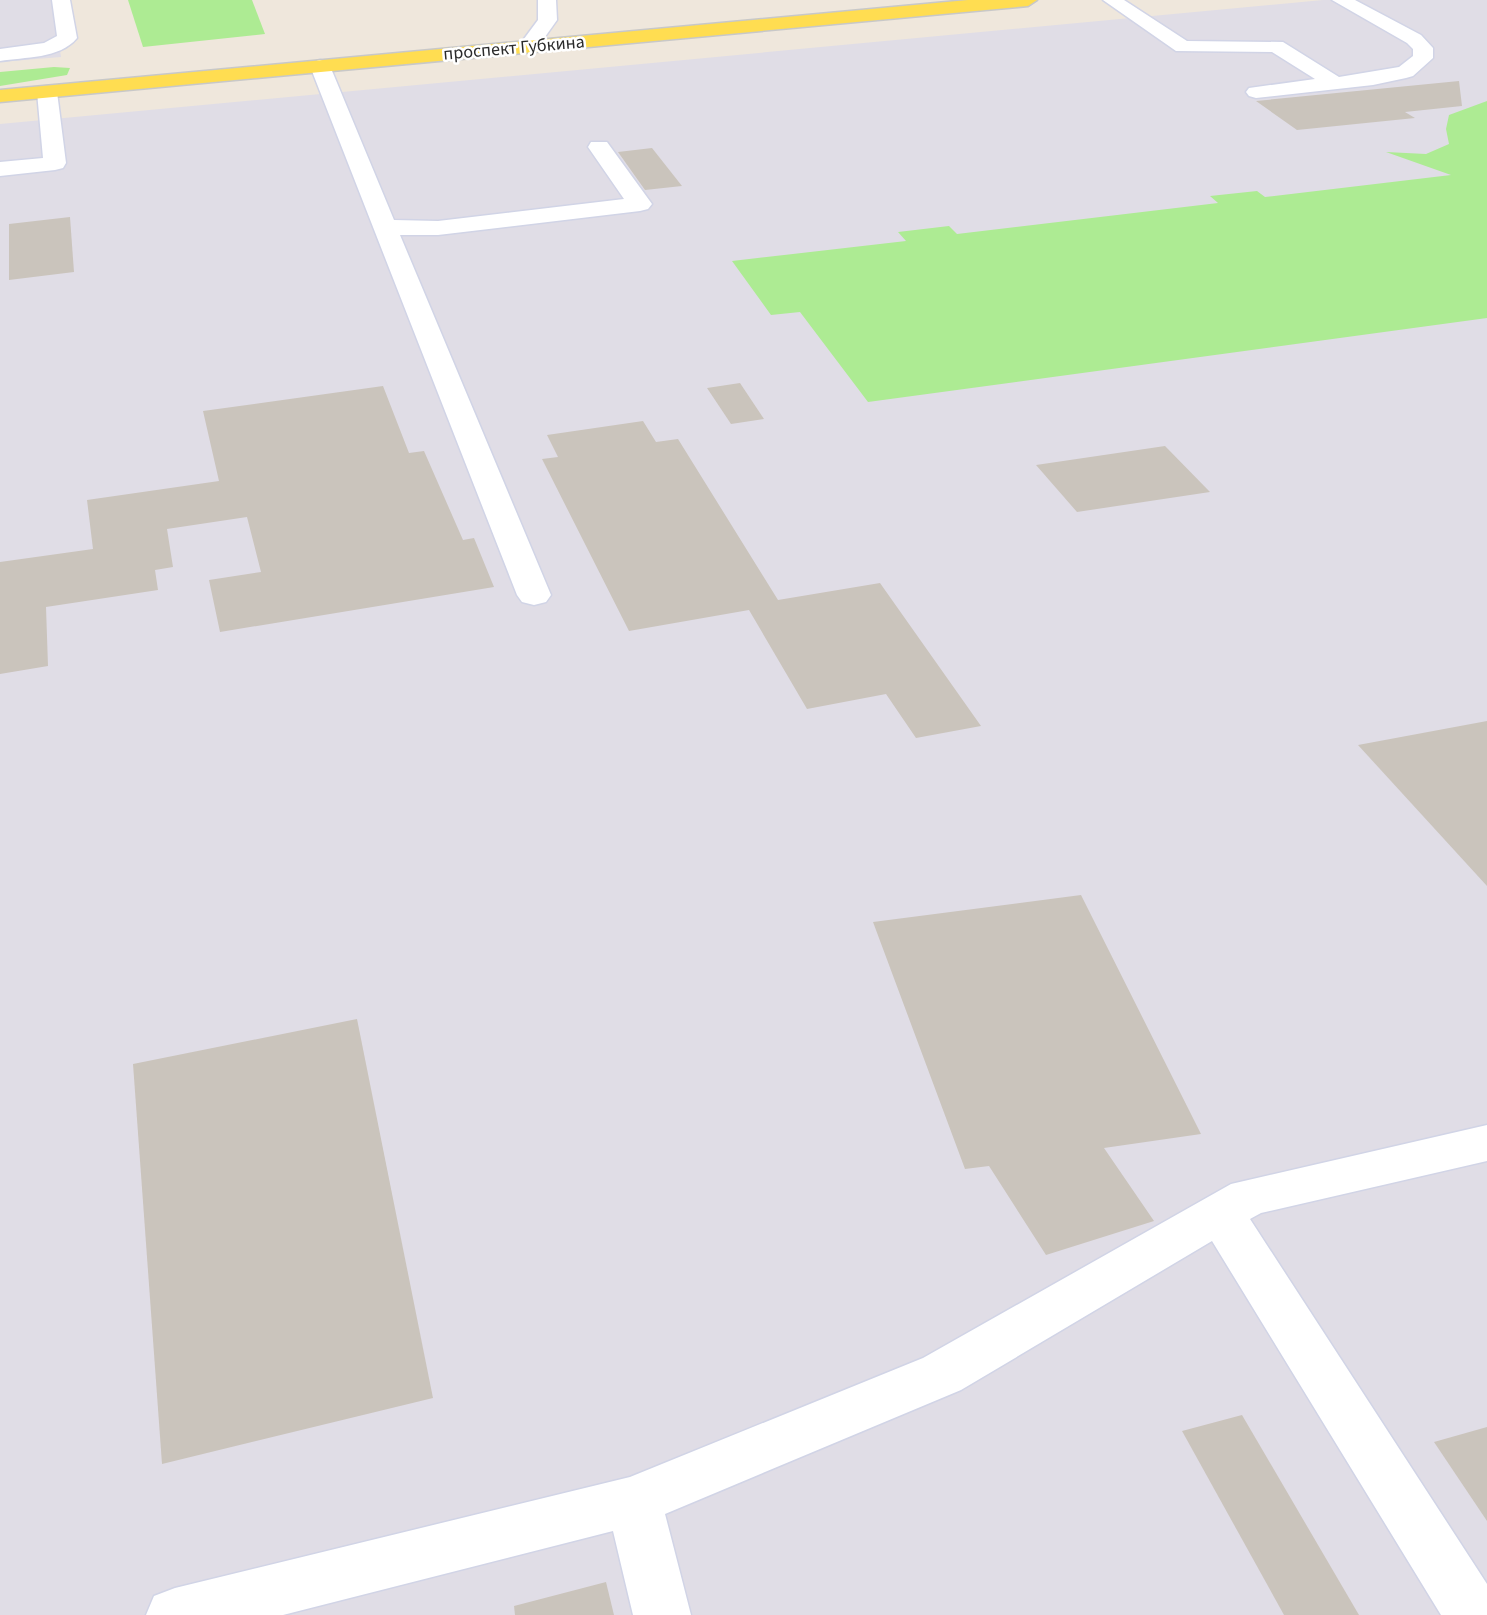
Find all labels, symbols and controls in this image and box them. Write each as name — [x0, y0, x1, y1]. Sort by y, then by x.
street label: проспект Губкина — [442, 29, 586, 67]

